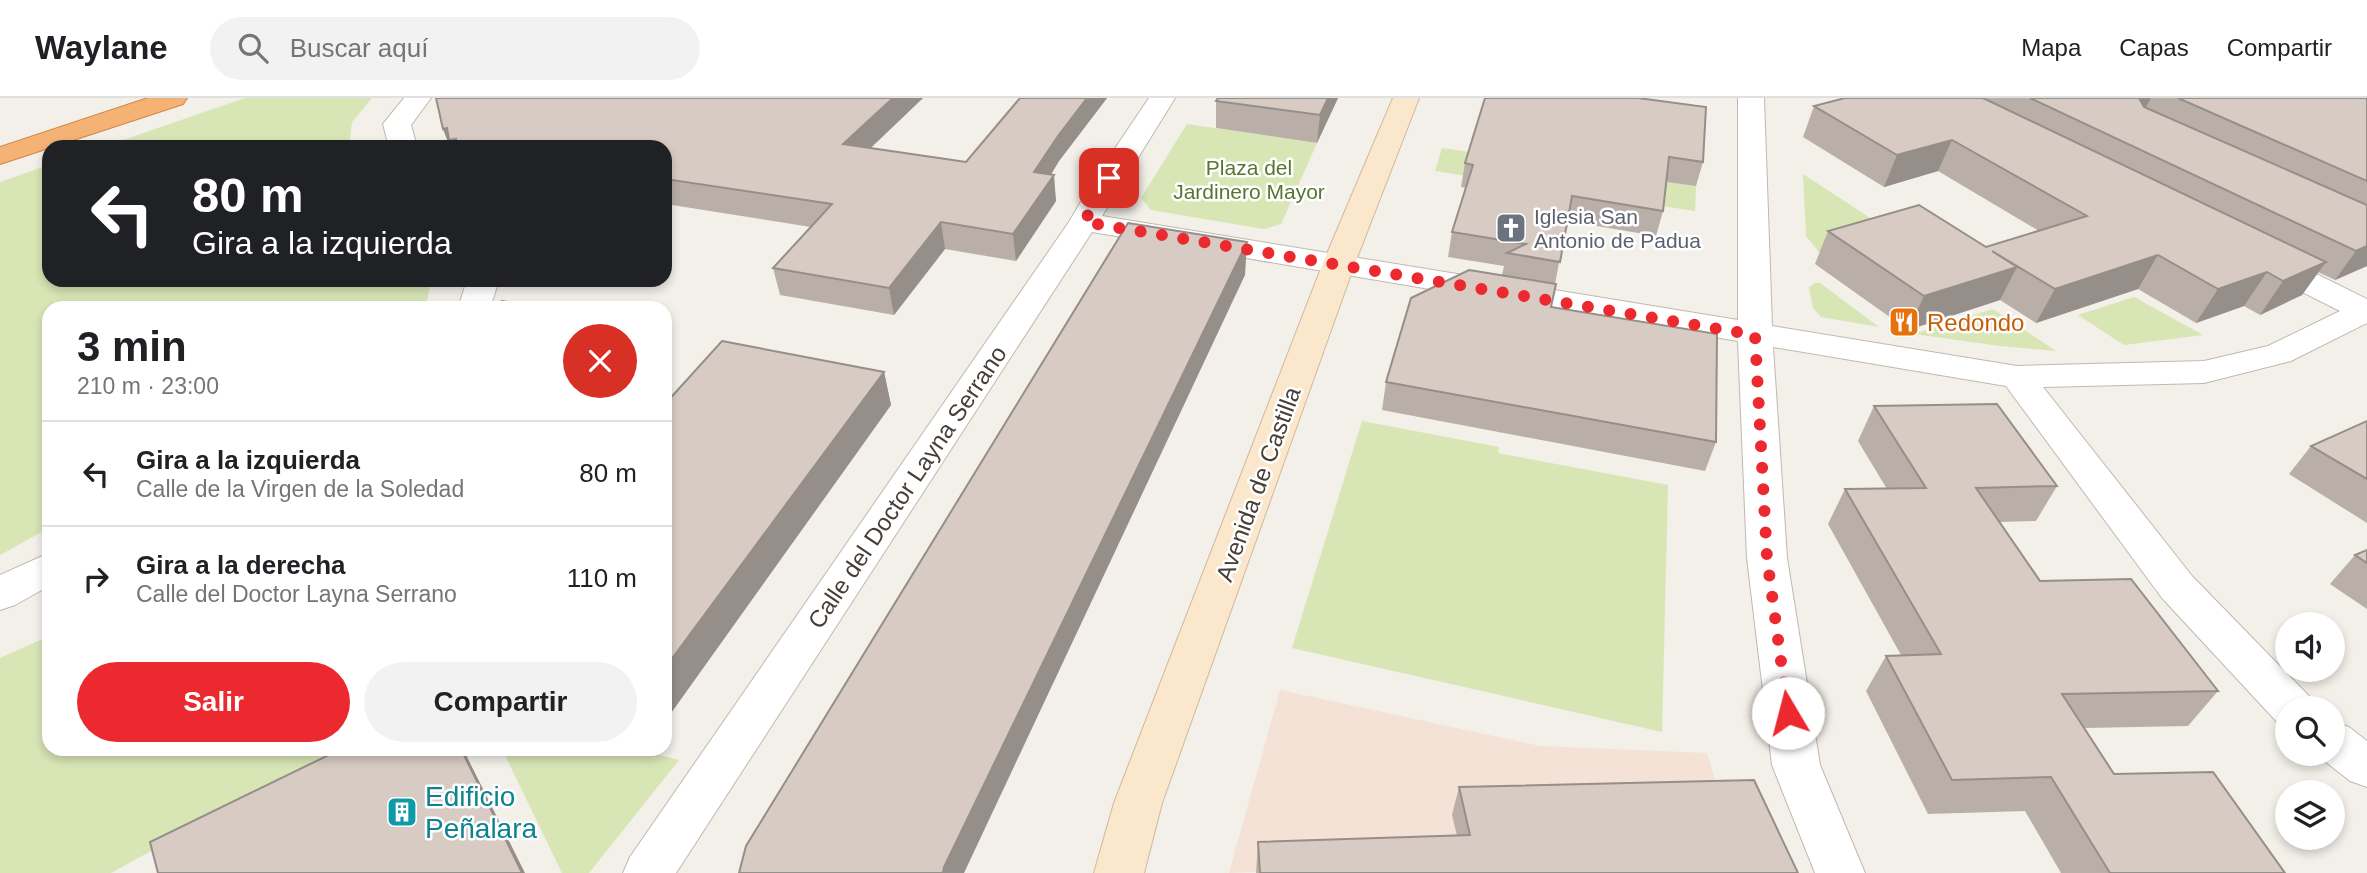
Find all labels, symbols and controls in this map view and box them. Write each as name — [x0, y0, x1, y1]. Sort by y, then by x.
search box — [210, 17, 700, 80]
text: Waylane — [35, 29, 168, 66]
icon: search — [234, 29, 272, 67]
text: Buscar aquí — [290, 33, 428, 63]
text: Mapa — [2021, 34, 2081, 61]
text: Capas — [2119, 34, 2189, 61]
text: Compartir — [2227, 34, 2332, 61]
pin — [1079, 148, 1139, 208]
park label: Plaza del Jardinero Mayor — [1173, 156, 1325, 203]
icon: arrive — [1090, 159, 1128, 197]
icon: left — [77, 168, 168, 259]
text: 80 m — [192, 168, 304, 222]
place label: Iglesia San Antonio de Padua — [1534, 205, 1701, 252]
church icon: Iglesia San Antonio de Padua — [1494, 211, 1528, 245]
text: Gira a la izquierda — [192, 225, 452, 261]
restaurant icon: Redondo — [1887, 305, 1921, 339]
place label: Redondo — [1927, 309, 2024, 336]
text: 3 min — [77, 323, 187, 370]
button: close — [563, 324, 637, 398]
street label: Calle del Doctor Layna Serrano — [802, 341, 1012, 633]
text: 210 m · 23:00 — [77, 373, 219, 399]
street label: Avenida de Castilla — [1210, 382, 1306, 585]
text: Gira a la izquierda — [136, 445, 360, 475]
icon: left — [77, 455, 115, 493]
text: 80 m — [579, 458, 637, 488]
text: Calle de la Virgen de la Soledad — [136, 476, 464, 502]
text: Gira a la derecha — [136, 550, 346, 580]
icon: right — [77, 560, 115, 598]
text: 110 m — [567, 563, 637, 593]
text: Calle del Doctor Layna Serrano — [136, 581, 457, 607]
map controls — [2275, 612, 2345, 850]
button: sound — [2275, 612, 2345, 682]
button: Salir — [77, 662, 350, 742]
button: Compartir — [364, 662, 637, 742]
position arrow — [1751, 676, 1825, 750]
button: search — [2275, 696, 2345, 766]
button: layers — [2275, 780, 2345, 850]
place label: Edificio Peñalara — [425, 781, 538, 844]
building icon: Edificio Peñalara — [385, 795, 419, 829]

